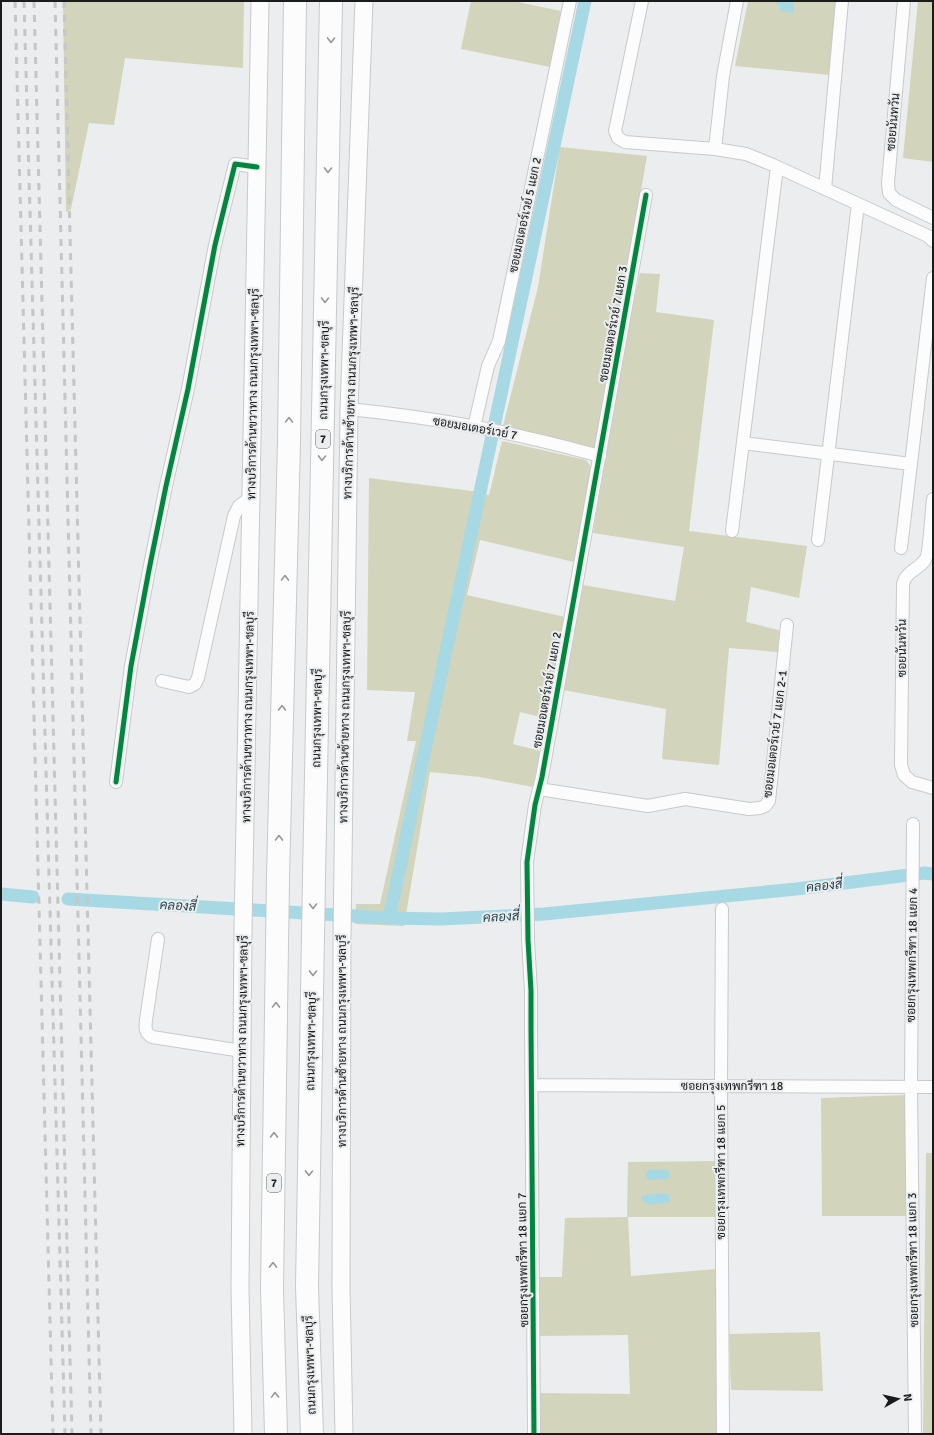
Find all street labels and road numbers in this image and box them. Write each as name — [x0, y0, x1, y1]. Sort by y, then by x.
street label: ซอยนันทวัน — [883, 92, 904, 152]
street label: ซอยมอเตอร์เวย์ 5 แยก 2 — [505, 156, 545, 274]
street label: ซอยมอเตอร์เวย์ 7 แยก 3 — [595, 265, 631, 383]
street label: ทางบริการด้านซ้ายทาง ถนนกรุงเทพฯ-ชลบุรี — [339, 286, 364, 500]
street label: ทางบริการด้านขวาทาง ถนนกรุงเทพฯ-ชลบุรี — [243, 288, 264, 500]
street label: ถนนกรุงเทพฯ-ชลบุรี — [315, 320, 334, 420]
street label: ซอยมอเตอร์เวย์ 7 — [432, 413, 518, 443]
road number: 7 — [316, 430, 330, 448]
street label: ทางบริการด้านซ้ายทาง ถนนกรุงเทพฯ-ชลบุรี — [335, 610, 356, 824]
street label: ทางบริการด้านขวาทาง ถนนกรุงเทพฯ-ชลบุรี — [238, 611, 259, 823]
street label: ซอยนันทวัน — [895, 619, 910, 677]
street label: ซอยมอเตอร์เวย์ 7 แยก 2 — [529, 631, 565, 749]
street label: ถนนกรุงเทพฯ-ชลบุรี — [308, 668, 327, 768]
street label: ซอยมอเตอร์เวย์ 7 แยก 2-1 — [759, 669, 791, 799]
street label: ซอยกรุงเทพกรีฑา 18 แยก 4 — [903, 887, 922, 1023]
street label: ทางบริการด้านซ้ายทาง ถนนกรุงเทพฯ-ชลบุรี — [334, 934, 351, 1147]
street label: ทางบริการด้านขวาทาง ถนนกรุงเทพฯ-ชลบุรี — [232, 935, 253, 1147]
street label: ถนนกรุงเทพฯ-ชลบุรี — [302, 991, 321, 1091]
street label: ซอยกรุงเทพกรีฑา 18 — [681, 1078, 783, 1095]
street label: ซอยกรุงเทพกรีฑา 18 แยก 5 — [713, 1105, 730, 1239]
road number: 7 — [267, 1174, 281, 1192]
street label: ซอยกรุงเทพกรีฑา 18 แยก 7 — [514, 1192, 533, 1328]
street label: ซอยกรุงเทพกรีฑา 18 แยก 3 — [904, 1192, 923, 1328]
street label: ถนนกรุงเทพฯ-ชลบุรี — [300, 1315, 321, 1415]

